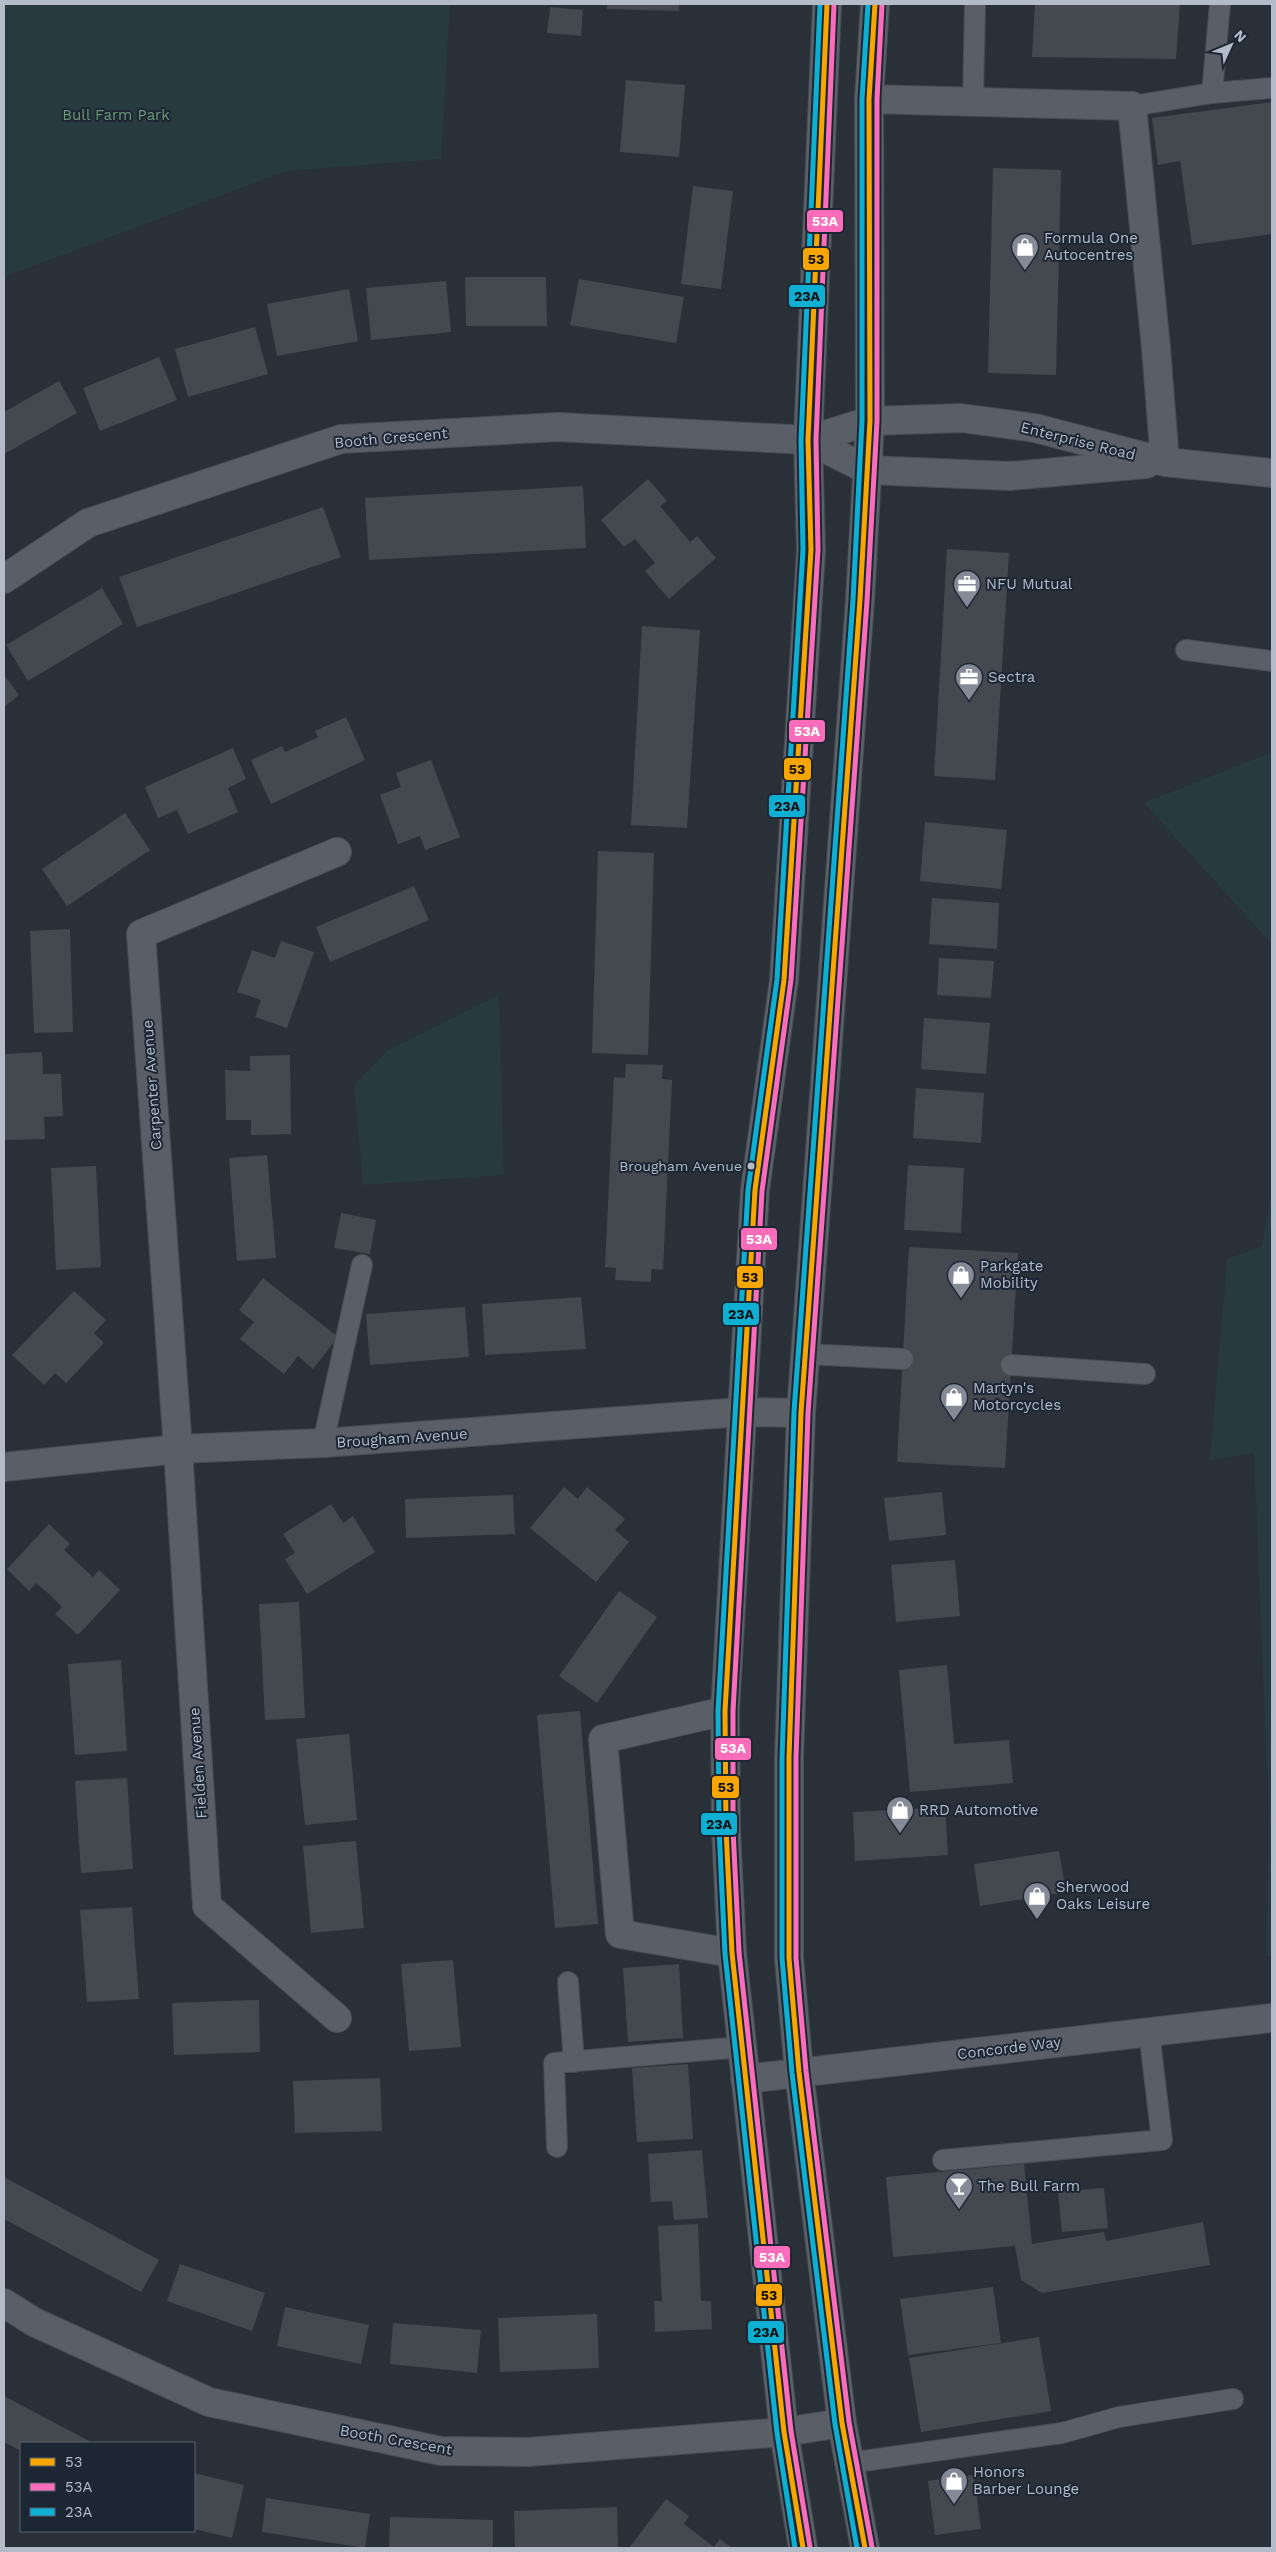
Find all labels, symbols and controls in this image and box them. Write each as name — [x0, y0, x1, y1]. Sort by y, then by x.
north arrow — [1206, 20, 1256, 70]
text: N — [1231, 27, 1250, 45]
park label: Bull Farm Park — [62, 106, 170, 124]
line badge: 53A — [806, 209, 844, 233]
text: 53A — [812, 213, 838, 229]
place label: Formula One Autocentres — [1044, 229, 1138, 264]
shop icon: Formula One Autocentres — [1010, 232, 1040, 271]
line badge: 53 — [802, 247, 830, 271]
text: 53 — [808, 251, 824, 267]
line badge: 23A — [788, 284, 826, 308]
text: 23A — [794, 288, 821, 304]
street label: Enterprise Road — [1019, 418, 1137, 464]
street label: Booth Crescent — [334, 424, 449, 452]
office icon: NFU Mutual — [952, 569, 982, 608]
place label: NFU Mutual — [986, 575, 1073, 593]
office icon: Sectra — [954, 662, 984, 701]
place label: Sectra — [988, 668, 1036, 686]
line badge: 53A — [788, 719, 826, 743]
text: 53A — [794, 723, 820, 739]
line badge: 53 — [783, 757, 812, 781]
text: 53 — [789, 761, 805, 777]
line badge: 23A — [768, 794, 806, 818]
text: 23A — [774, 798, 801, 814]
street label: Carpenter Avenue — [138, 1019, 166, 1151]
place label: Brougham Avenue — [619, 1158, 742, 1174]
marker: Brougham Avenue — [746, 1161, 756, 1171]
line badge: 53A — [740, 1227, 778, 1251]
text: 53A — [746, 1231, 772, 1247]
place label: Parkgate Mobility — [980, 1257, 1043, 1292]
shop icon: Parkgate Mobility — [946, 1260, 976, 1299]
line badge: 53 — [736, 1265, 764, 1289]
text: 53 — [742, 1269, 758, 1285]
line badge: 23A — [722, 1302, 760, 1326]
text: 23A — [728, 1306, 755, 1322]
place label: Martyn's Motorcycles — [973, 1379, 1061, 1414]
shop icon: Martyn's Motorcycles — [939, 1382, 969, 1421]
street label: Brougham Avenue — [336, 1424, 468, 1452]
street label: Fielden Avenue — [185, 1707, 211, 1819]
line badge: 53A — [714, 1737, 752, 1761]
text: 53A — [720, 1740, 746, 1756]
line badge: 53 — [711, 1775, 740, 1799]
text: 53 — [718, 1779, 734, 1795]
shop icon: RRD Automotive — [885, 1795, 915, 1834]
place label: RRD Automotive — [919, 1801, 1038, 1819]
line badge: 23A — [700, 1812, 738, 1836]
text: 23A — [706, 1816, 733, 1832]
place label: Sherwood Oaks Leisure — [1056, 1878, 1150, 1913]
shop icon: Sherwood Oaks Leisure — [1022, 1881, 1052, 1920]
street label: Concorde Way — [956, 2033, 1062, 2063]
bar icon: The Bull Farm — [944, 2171, 974, 2210]
place label: The Bull Farm — [978, 2177, 1080, 2195]
line badge: 53A — [753, 2245, 791, 2269]
text: 53A — [759, 2249, 785, 2265]
line badge: 53 — [755, 2283, 783, 2307]
text: 53 — [761, 2287, 777, 2303]
line badge: 23A — [747, 2320, 785, 2344]
text: 23A — [753, 2324, 780, 2340]
street label: Booth Crescent — [338, 2421, 454, 2459]
legend — [20, 2442, 195, 2532]
text: 53 — [65, 2453, 82, 2471]
place label: Honors Barber Lounge — [973, 2463, 1079, 2498]
shop icon: Honors Barber Lounge — [939, 2466, 969, 2505]
text: 53A — [65, 2478, 92, 2496]
text: 23A — [65, 2503, 92, 2521]

